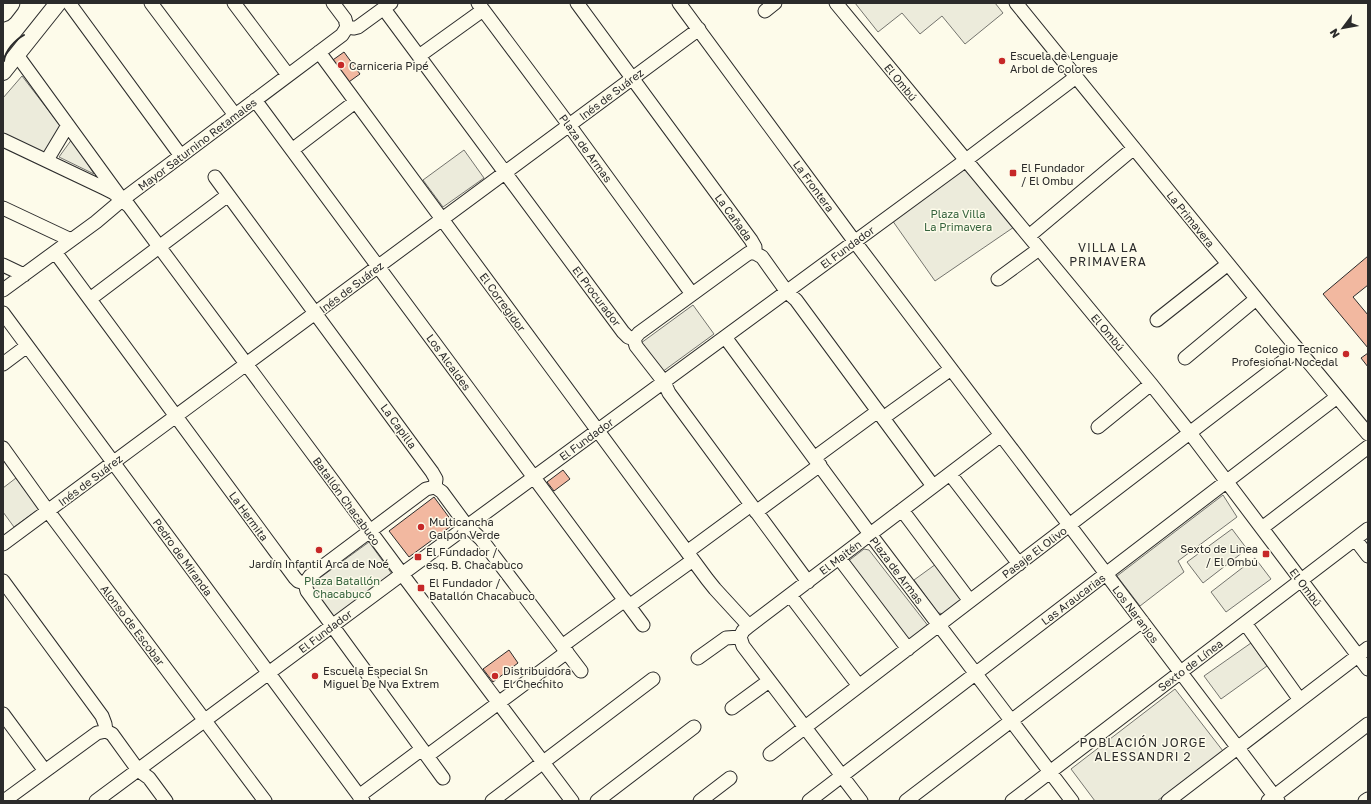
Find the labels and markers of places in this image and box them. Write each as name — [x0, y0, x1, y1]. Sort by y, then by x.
place label: Escuela de Lenguaje Arbol de Colores — [1010, 49, 1118, 75]
marker: Escuela de Lenguaje Arbol de Colores — [997, 56, 1007, 66]
place label: Carniceria Pipé — [349, 59, 429, 72]
marker: Carniceria Pipé — [336, 60, 346, 70]
place label: El Fundador / El Ombu — [1021, 161, 1085, 187]
marker: El Fundador / El Ombu — [1008, 168, 1018, 178]
place label: Colegio Tecnico Profesional Nocedal — [1231, 342, 1338, 368]
marker: Colegio Tecnico Profesional Nocedal — [1341, 349, 1351, 359]
place label: Multicancha Galpón Verde — [429, 515, 500, 541]
marker: Multicancha Galpón Verde — [416, 522, 426, 532]
place label: Sexto de Linea / El Ombu — [1180, 542, 1258, 568]
marker: Jardín Infantil Arca de Noé — [314, 545, 324, 555]
place label: El Fundador / esq. B. Chacabuco — [426, 545, 523, 571]
marker: Sexto de Linea / El Ombu — [1261, 549, 1271, 559]
marker: El Fundador / esq. B. Chacabuco — [413, 552, 423, 562]
place label: Jardín Infantil Arca de Noé — [249, 557, 389, 570]
place label: El Fundador / Batallón Chacabuco — [429, 576, 535, 602]
marker: El Fundador / Batallón Chacabuco — [416, 583, 426, 593]
place label: Escuela Especial Sn Miguel De Nva Extrem — [323, 664, 439, 690]
place label: Distribuidora El Chechito — [503, 664, 571, 690]
marker: Escuela Especial Sn Miguel De Nva Extrem — [310, 671, 320, 681]
marker: Distribuidora El Chechito — [490, 671, 500, 681]

